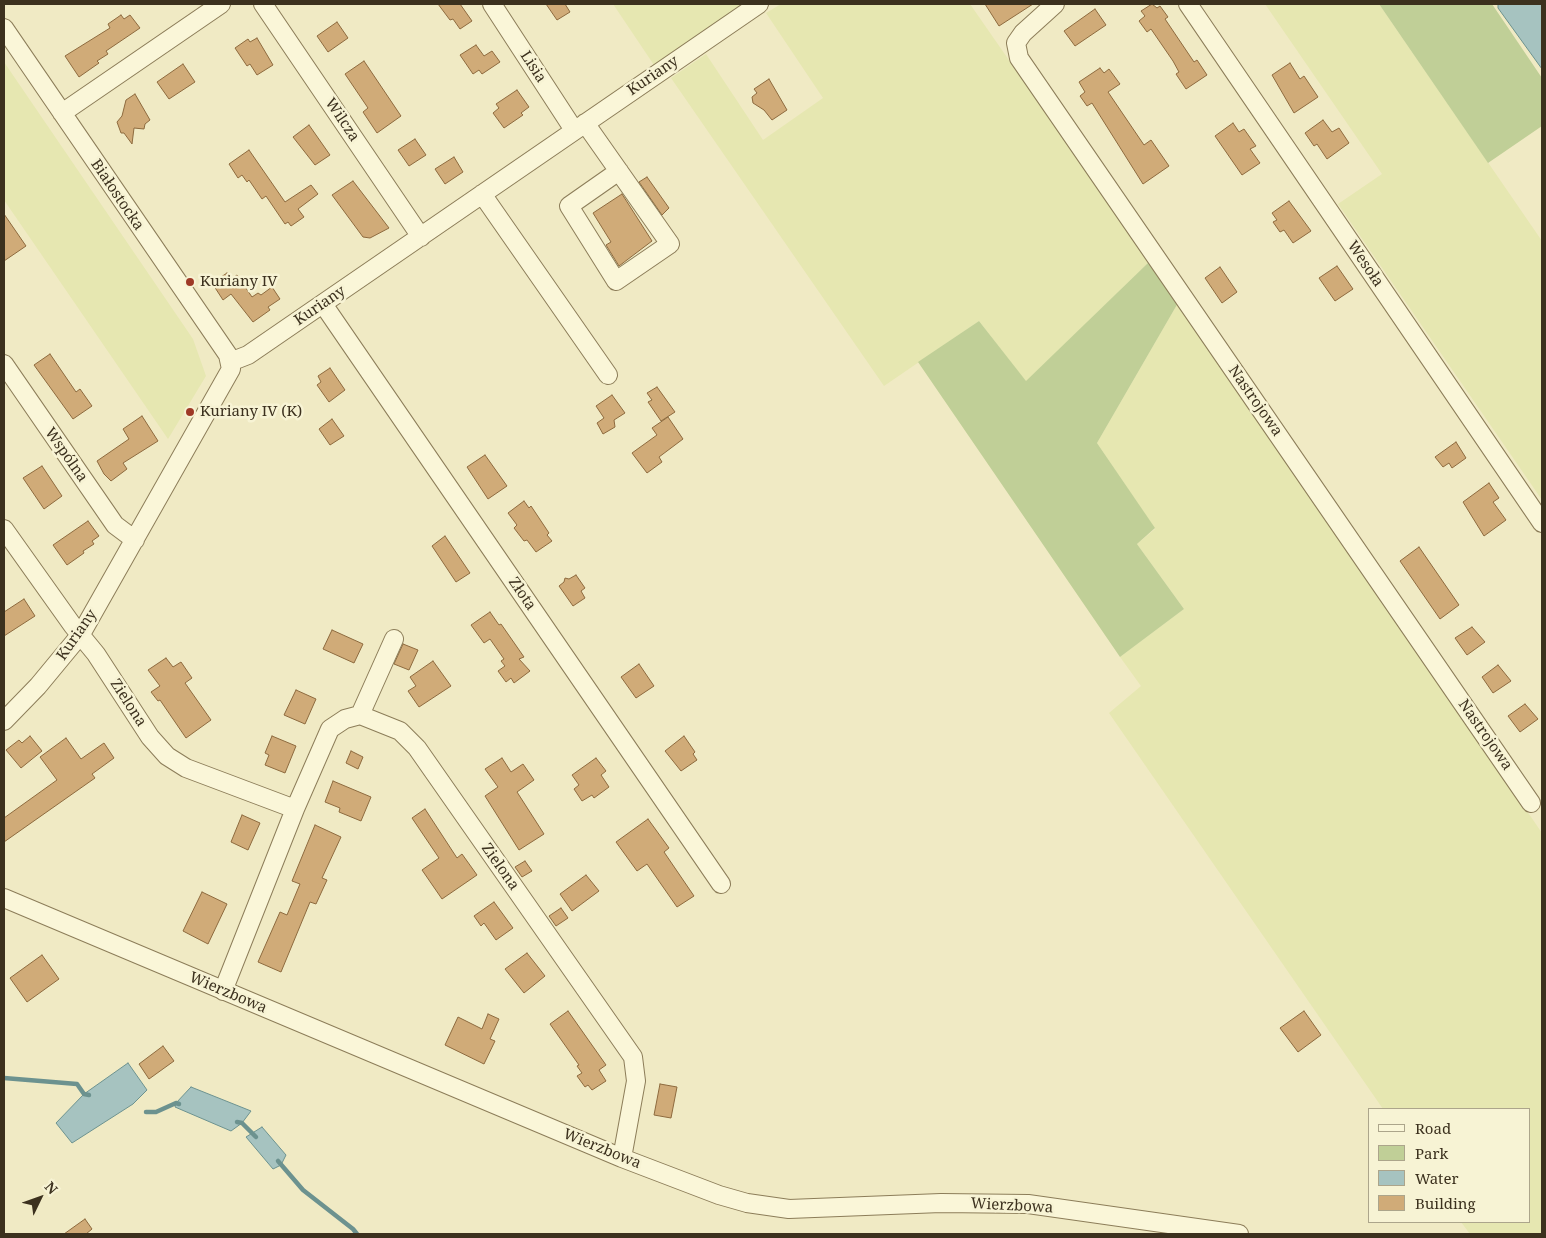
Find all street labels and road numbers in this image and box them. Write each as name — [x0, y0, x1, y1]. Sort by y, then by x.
street label: Lisia — [516, 48, 550, 86]
street label: Kuriany — [624, 52, 682, 100]
street label: Wilcza — [321, 95, 363, 145]
street label: Białostocka — [87, 156, 147, 234]
street label: Wesoła — [1343, 238, 1387, 290]
street label: Kuriany — [291, 282, 349, 330]
street label: Nastrojowa — [1224, 362, 1286, 440]
street label: Wspólna — [41, 424, 91, 486]
street label: Złota — [504, 574, 540, 614]
street label: Kuriany — [53, 606, 101, 664]
street label: Zielona — [106, 676, 150, 730]
street label: Nastrojowa — [1454, 696, 1516, 774]
street label: Zielona — [477, 840, 523, 894]
street label: Wierzbowa — [187, 969, 269, 1017]
street label: Wierzbowa — [560, 1125, 644, 1173]
street label: Wierzbowa — [970, 1195, 1054, 1217]

